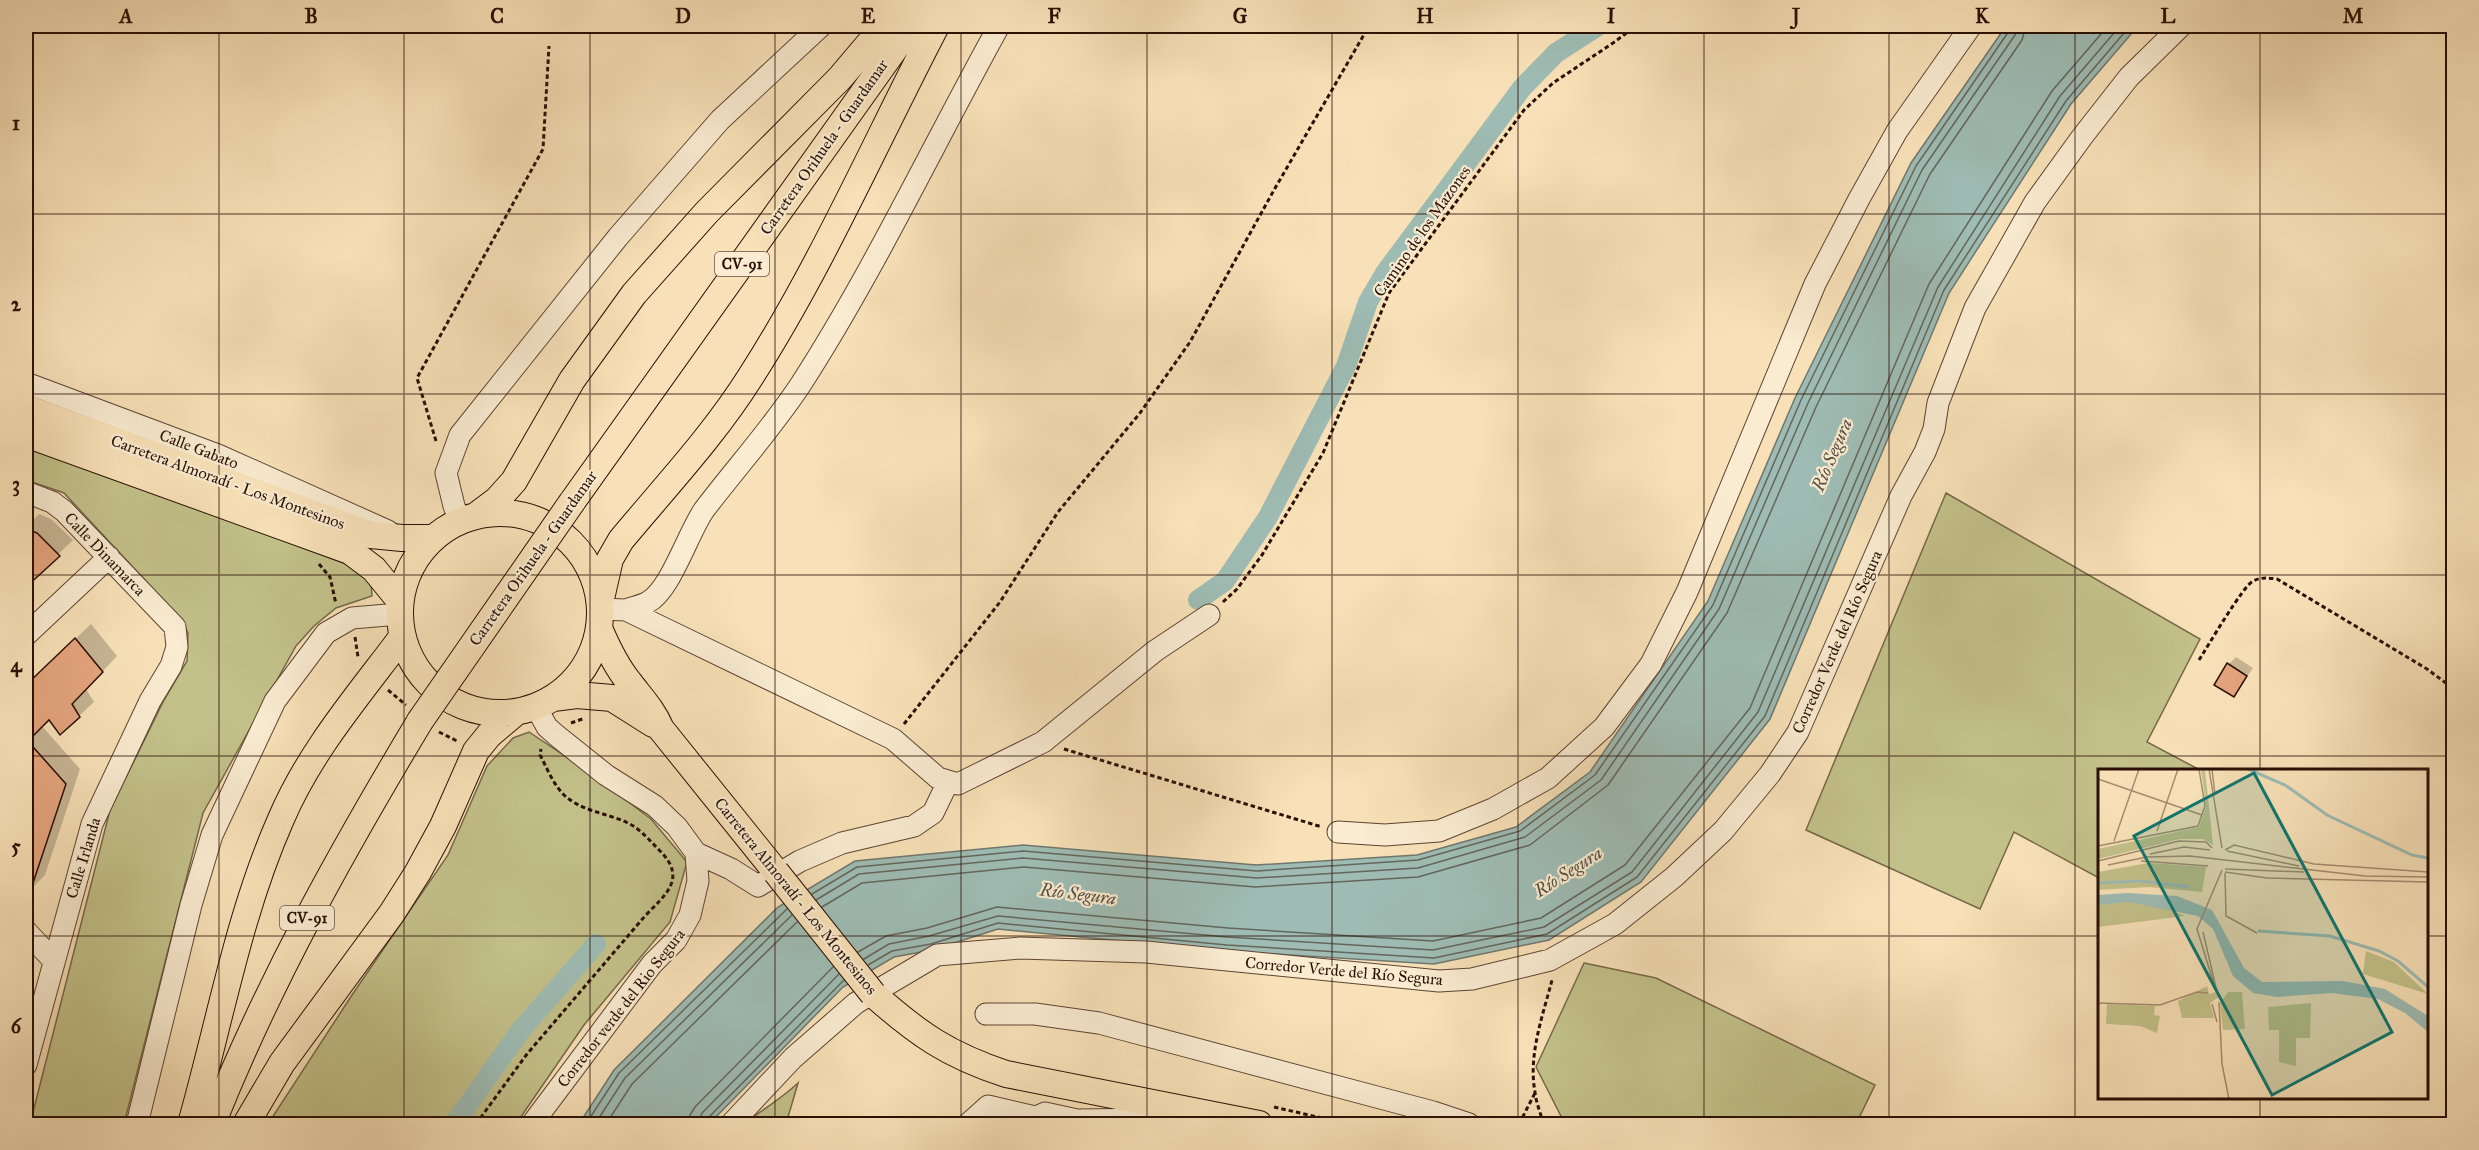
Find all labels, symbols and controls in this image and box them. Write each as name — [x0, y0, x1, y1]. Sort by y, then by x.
text: A — [117, 4, 133, 28]
text: B — [304, 4, 318, 28]
text: C — [490, 4, 504, 28]
text: D — [675, 4, 691, 28]
text: E — [861, 4, 876, 28]
text: F — [1047, 4, 1061, 28]
text: G — [1233, 4, 1248, 28]
text: H — [1416, 4, 1434, 28]
text: I — [1607, 4, 1616, 28]
text: J — [1789, 4, 1801, 30]
text: K — [1975, 4, 1990, 28]
text: L — [2161, 4, 2176, 28]
text: M — [2343, 4, 2364, 28]
street label: Carretera Orihuela - Guardamar — [756, 56, 892, 238]
text: 1 — [12, 111, 20, 135]
street label: Camino de los Mazones — [1370, 162, 1475, 300]
road number: CV-91 — [715, 252, 769, 276]
text: 2 — [11, 292, 22, 316]
water label: Río Segura — [1807, 415, 1857, 495]
street label: Calle Gabato — [157, 425, 241, 473]
street label: Carretera Almoradí - Los Montesinos — [108, 431, 348, 533]
street label: Carretera Orihuela - Guardamar — [465, 467, 601, 649]
text: 3 — [12, 472, 20, 497]
street label: Calle Dinamarca — [60, 508, 150, 600]
street label: Corredor Verde del Río Segura — [1788, 547, 1887, 737]
text: 4 — [10, 653, 22, 678]
inset map — [2098, 769, 2428, 1099]
street label: Carretera Almoradí - Los Montesinos — [711, 794, 881, 998]
street label: Calle Irlanda — [62, 815, 104, 901]
text: 5 — [11, 834, 21, 858]
water label: Río Segura — [1529, 842, 1606, 903]
water label: Río Segura — [1038, 878, 1118, 910]
road number: CV-91 — [280, 906, 334, 930]
street label: Corredor verde del Rio Segura — [553, 925, 690, 1092]
street label: Corredor Verde del Río Segura — [1244, 953, 1444, 990]
text: 6 — [11, 1014, 23, 1038]

